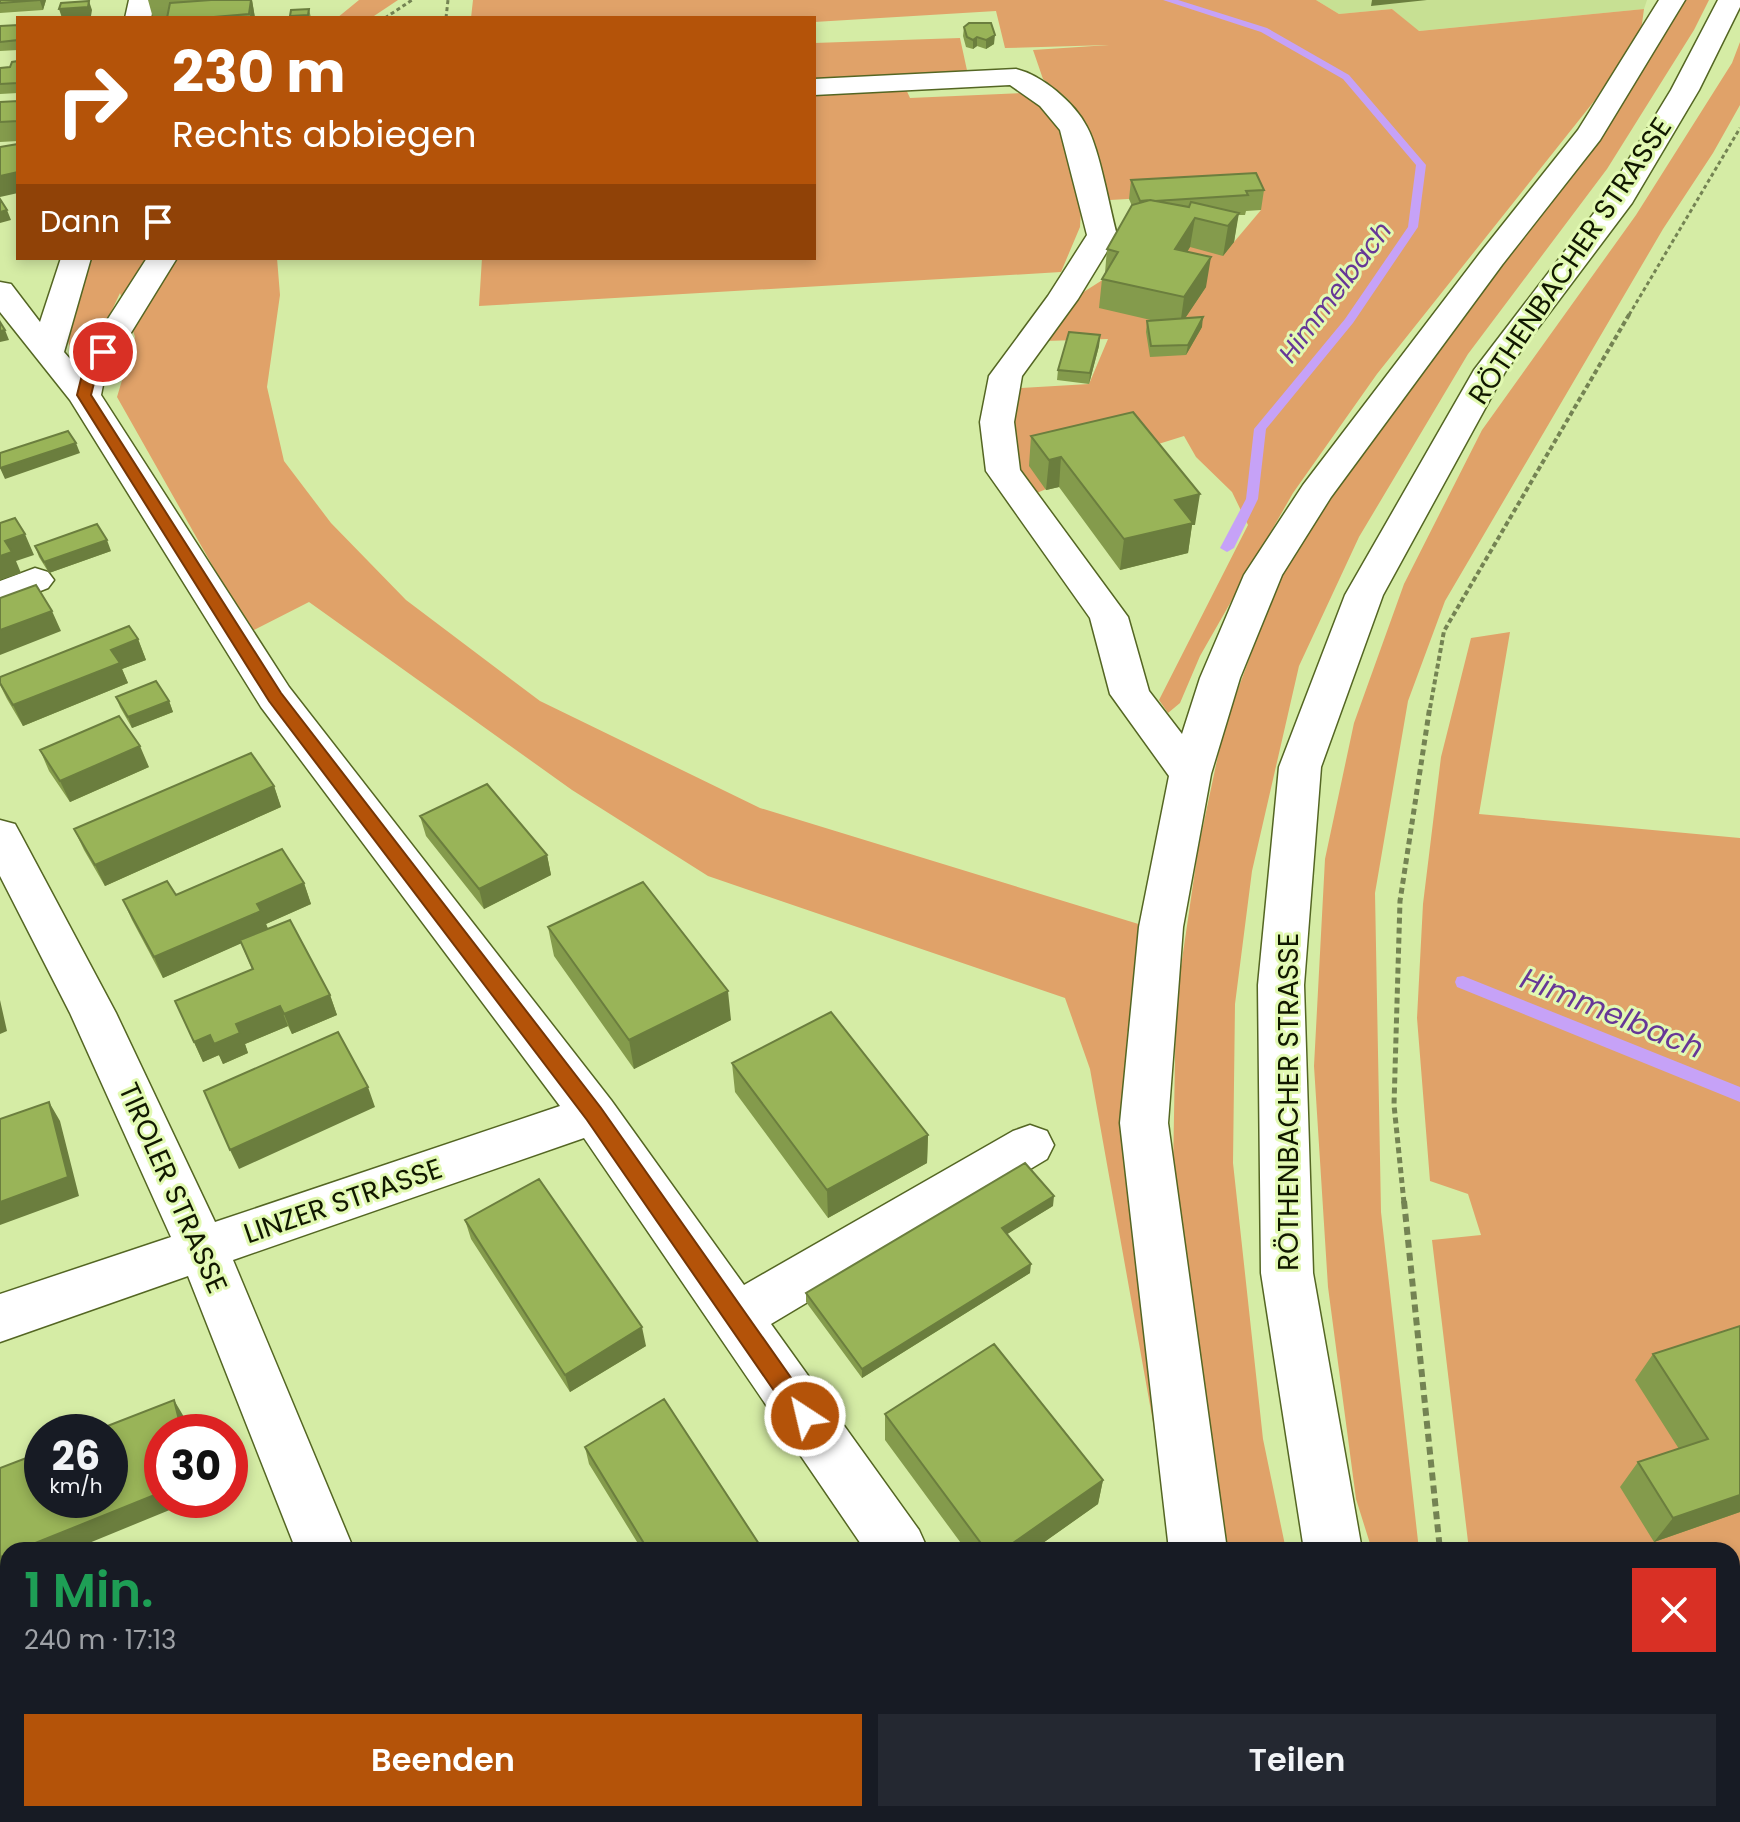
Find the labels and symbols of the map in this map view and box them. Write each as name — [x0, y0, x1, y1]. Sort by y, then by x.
street label: RÖTHENBACHER STRASSE — [1459, 110, 1681, 412]
water label: Himmelbach — [1270, 214, 1400, 370]
pin — [69, 318, 137, 386]
street label: RÖTHENBACHER STRASSE — [1269, 933, 1308, 1271]
water label: Himmelbach — [1514, 957, 1710, 1069]
street label: TIROLER STRASSE — [109, 1076, 237, 1300]
street label: LINZER STRASSE — [239, 1149, 447, 1253]
position arrow — [763, 1374, 847, 1458]
speed limit sign: 30 — [144, 1414, 248, 1518]

